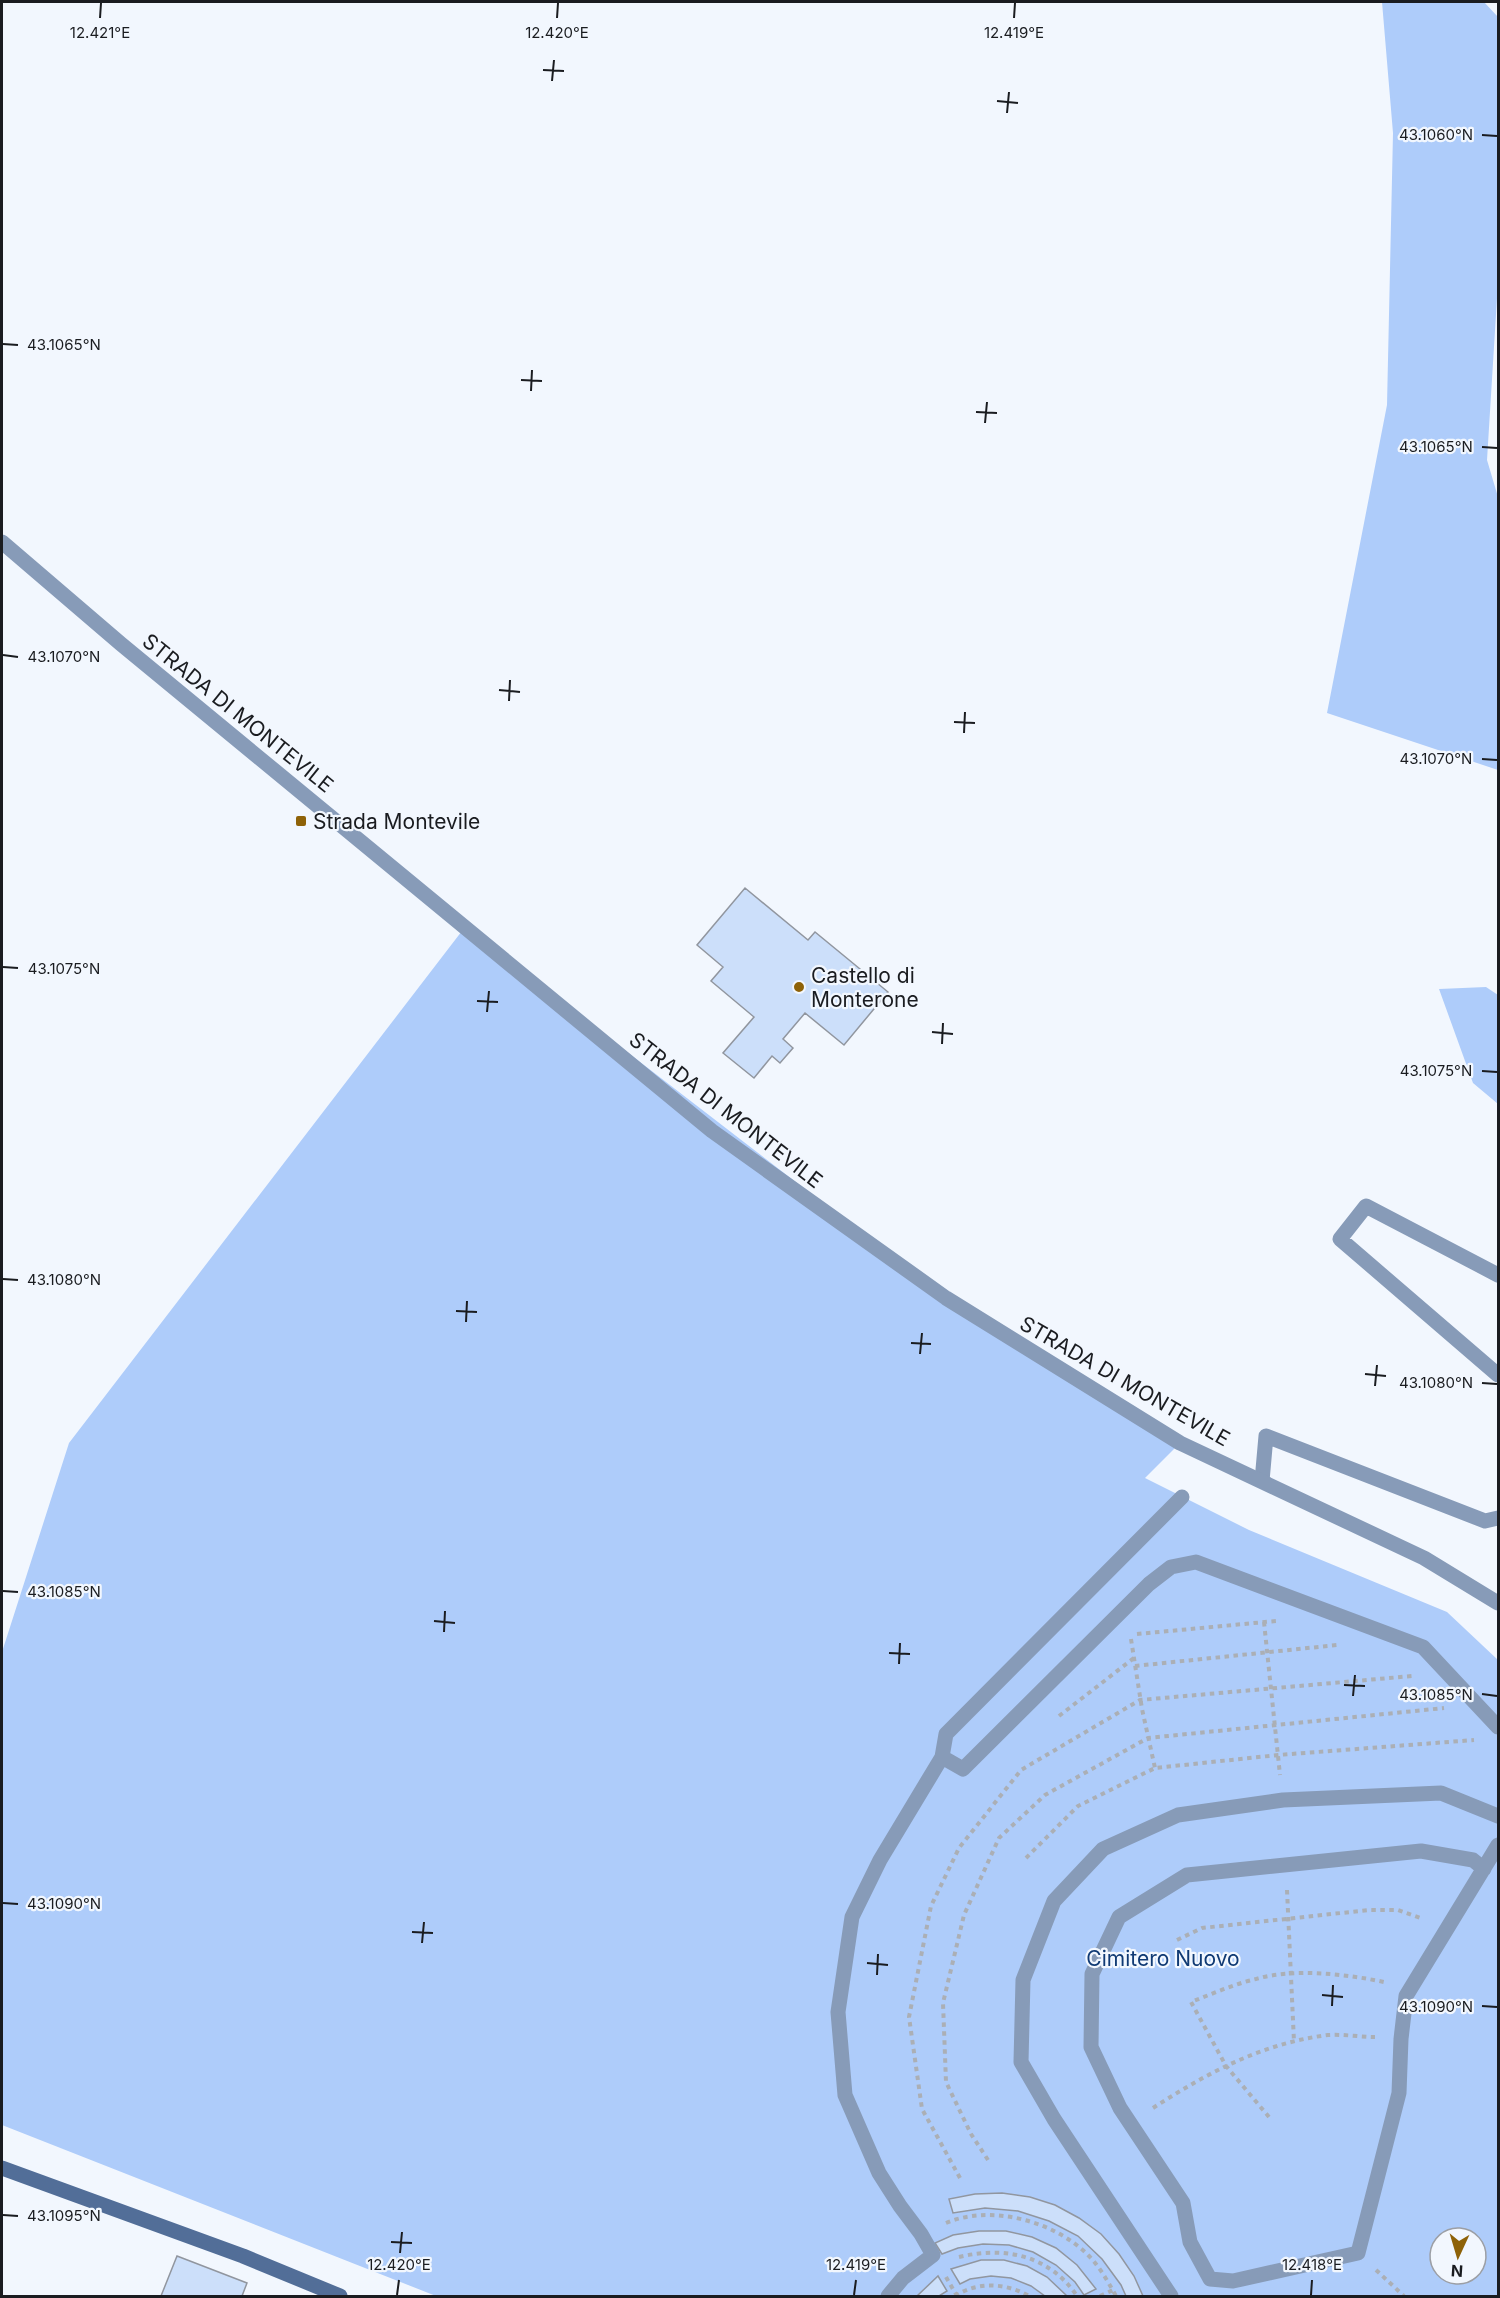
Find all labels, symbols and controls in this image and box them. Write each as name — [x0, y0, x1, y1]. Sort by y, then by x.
text: 12.421°E — [70, 23, 130, 42]
text: 12.420°E — [525, 23, 589, 42]
text: 12.419°E — [984, 23, 1044, 42]
text: 43.1060°N — [1399, 125, 1473, 144]
text: 43.1065°N — [27, 335, 101, 354]
text: 43.1065°N — [1399, 437, 1473, 456]
street label: STRADA DI MONTEVILE — [138, 628, 338, 798]
text: 43.1070°N — [28, 647, 100, 666]
text: 43.1070°N — [1400, 749, 1472, 768]
place label: Strada Montevile — [313, 809, 480, 834]
marker: Strada Montevile — [294, 814, 308, 828]
text: 43.1075°N — [28, 959, 100, 978]
place label: Castello di Monterone — [811, 963, 919, 1012]
marker: Castello di Monterone — [792, 980, 806, 994]
street label: STRADA DI MONTEVILE — [624, 1027, 828, 1193]
text: 43.1075°N — [1400, 1061, 1472, 1080]
text: 43.1080°N — [27, 1270, 101, 1289]
street label: STRADA DI MONTEVILE — [1016, 1311, 1234, 1451]
text: 43.1080°N — [1399, 1373, 1473, 1392]
text: 43.1085°N — [27, 1582, 101, 1601]
text: 43.1085°N — [1399, 1685, 1473, 1704]
text: 43.1090°N — [27, 1894, 101, 1913]
park label: Cimitero Nuovo — [1086, 1946, 1240, 1971]
text: 43.1090°N — [1399, 1997, 1473, 2016]
text: 43.1095°N — [27, 2206, 101, 2225]
north arrow — [1428, 2226, 1488, 2286]
text: 12.420°E — [367, 2255, 431, 2274]
text: 12.419°E — [826, 2255, 886, 2274]
text: 12.418°E — [1282, 2255, 1342, 2274]
text: N — [1450, 2261, 1464, 2281]

